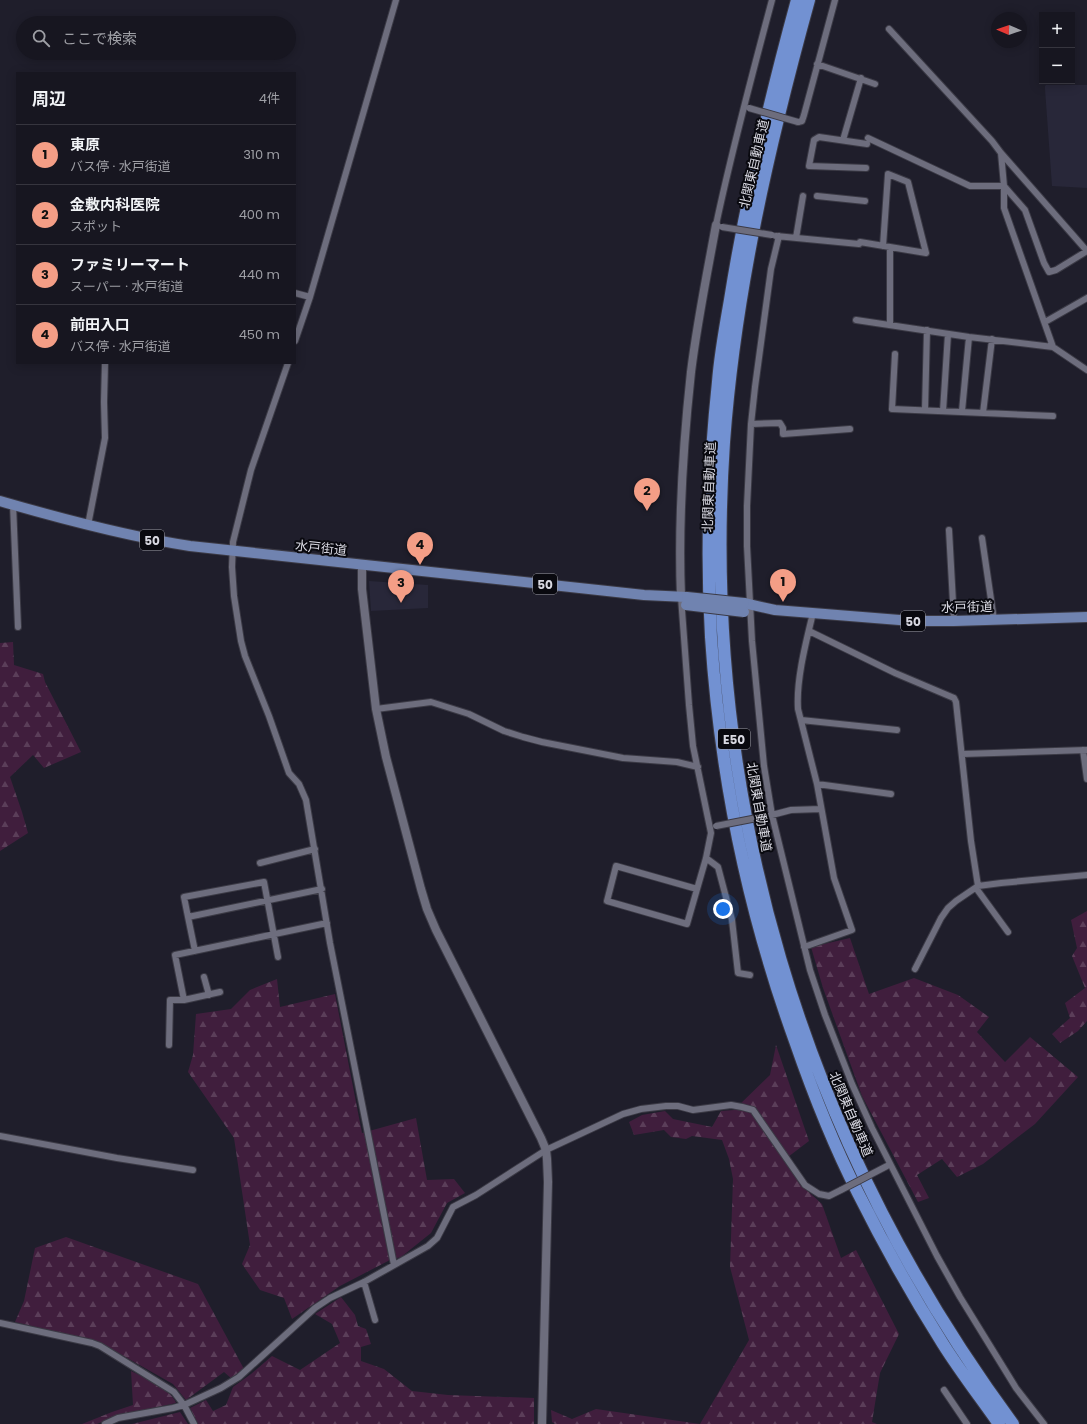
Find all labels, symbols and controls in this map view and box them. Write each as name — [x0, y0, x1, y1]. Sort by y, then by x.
north arrow — [991, 12, 1027, 48]
map controls — [1039, 12, 1075, 84]
button: + — [1039, 12, 1075, 48]
search box — [16, 16, 296, 60]
icon: search — [30, 27, 52, 49]
text: ここで検索 — [62, 28, 137, 49]
button: − — [1039, 48, 1075, 84]
text: 周辺 — [32, 87, 66, 111]
text: 4件 — [259, 89, 280, 108]
street label: 北関東自動車道 — [735, 118, 773, 210]
text: 東原 — [70, 134, 100, 155]
text: 1 — [43, 145, 47, 164]
text: 310 m — [243, 145, 280, 164]
text: バス停 · 水戸街道 — [70, 157, 171, 176]
text: 金敷内科医院 — [70, 194, 160, 215]
text: 2 — [41, 205, 49, 224]
text: 400 m — [239, 205, 280, 224]
text: スポット — [70, 217, 122, 236]
text: ファミリーマート — [70, 254, 190, 275]
text: 3 — [41, 265, 49, 284]
text: 440 m — [239, 265, 280, 284]
text: スーパー · 水戸街道 — [70, 277, 184, 296]
text: 前田入口 — [70, 314, 130, 335]
text: 4 — [41, 325, 49, 344]
text: 450 m — [239, 325, 280, 344]
text: バス停 · 水戸街道 — [70, 337, 171, 356]
street label: 北関東自動車道 — [698, 441, 720, 533]
pin: 2 — [634, 478, 660, 511]
road number: 50 — [140, 530, 164, 550]
pin: 4 — [407, 532, 433, 565]
street label: 水戸街道 — [294, 536, 348, 560]
pin: 1 — [770, 569, 796, 602]
pin: 3 — [388, 570, 414, 603]
road number: 50 — [533, 574, 557, 594]
street label: 水戸街道 — [941, 597, 993, 617]
road number: 50 — [901, 611, 925, 631]
road number: E50 — [718, 729, 750, 749]
street label: 北関東自動車道 — [742, 761, 776, 853]
your location — [713, 899, 733, 919]
street label: 北関東自動車道 — [824, 1068, 878, 1160]

